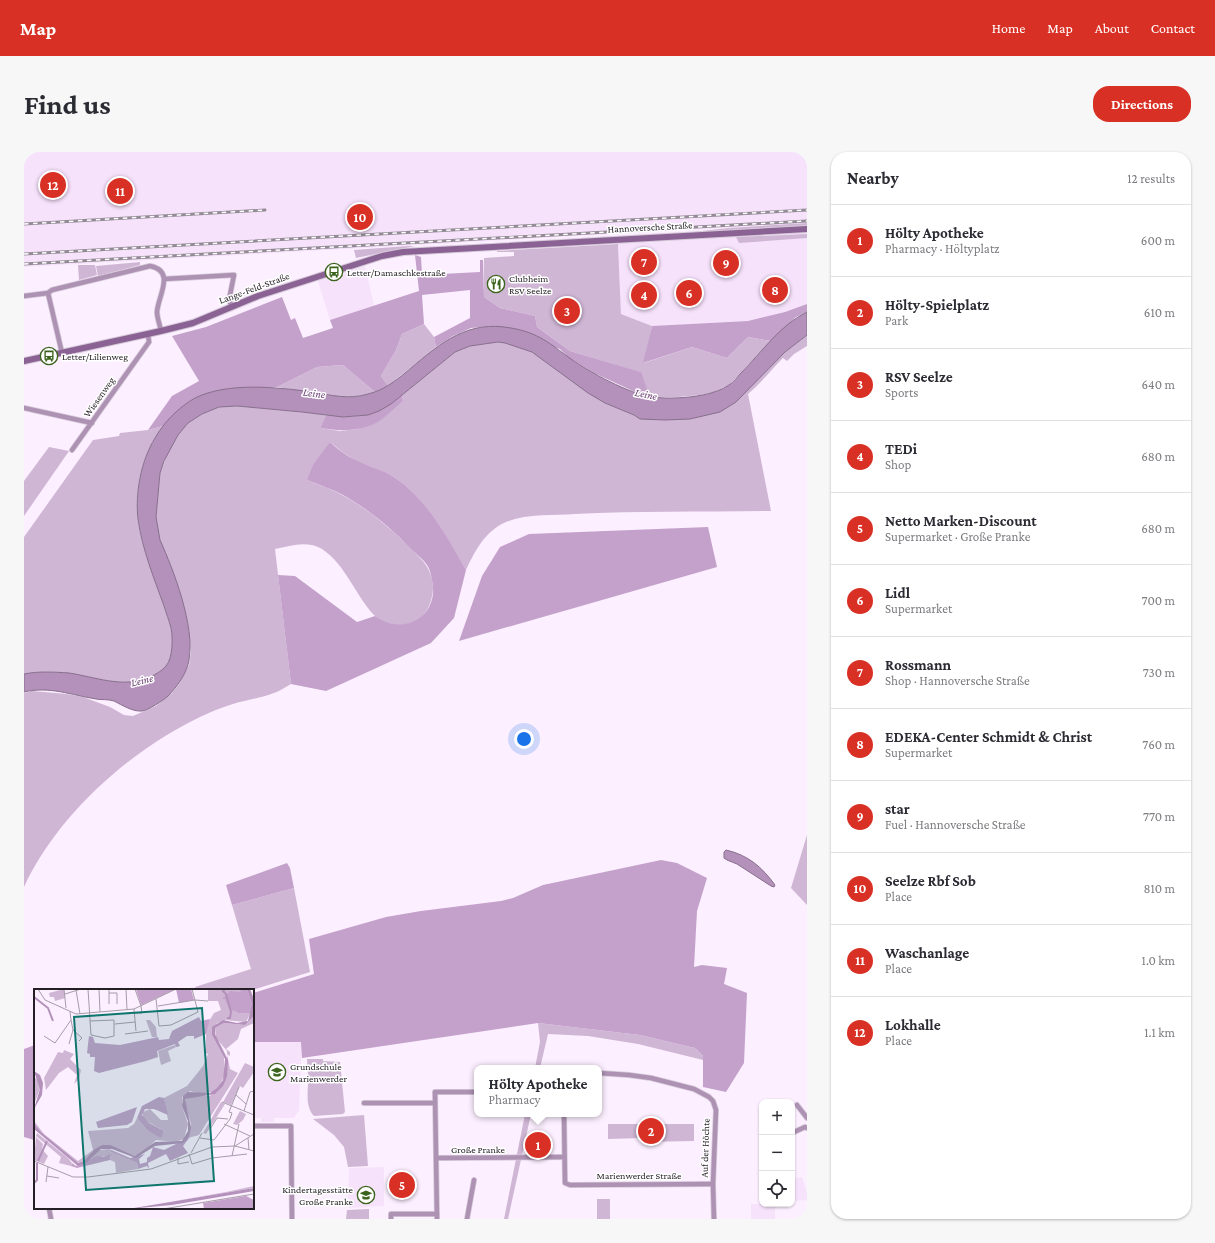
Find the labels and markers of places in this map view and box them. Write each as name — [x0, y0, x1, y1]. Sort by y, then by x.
pin: 12 — [40, 170, 66, 200]
pin: 11 — [107, 176, 133, 206]
pin: 10 — [347, 202, 373, 232]
pin: 7 — [631, 247, 657, 277]
pin: 9 — [713, 248, 739, 278]
bus stop icon: Letter/Damaschkestraße — [324, 262, 344, 282]
place label: Letter/Damaschkestraße — [347, 267, 446, 278]
place label: Clubheim RSV Seelze — [509, 273, 552, 296]
restaurant icon: Clubheim RSV Seelze — [486, 274, 506, 294]
pin: 8 — [762, 275, 788, 305]
pin: 6 — [676, 278, 702, 308]
pin: 4 — [631, 280, 657, 310]
pin: 3 — [554, 296, 580, 326]
bus stop icon: Letter/Lilienweg — [39, 346, 59, 366]
place label: Letter/Lilienweg — [62, 351, 128, 362]
place label: Grundschule Marienwerder — [290, 1061, 348, 1084]
school or university icon: Grundschule Marienwerder — [267, 1062, 287, 1082]
pin: 2 — [638, 1116, 664, 1146]
pin: 1 — [525, 1130, 551, 1160]
pin: 5 — [389, 1170, 415, 1200]
place label: Kindertagesstätte Große Pranke — [282, 1184, 354, 1207]
school or university icon: Kindertagesstätte Große Pranke — [356, 1185, 376, 1205]

